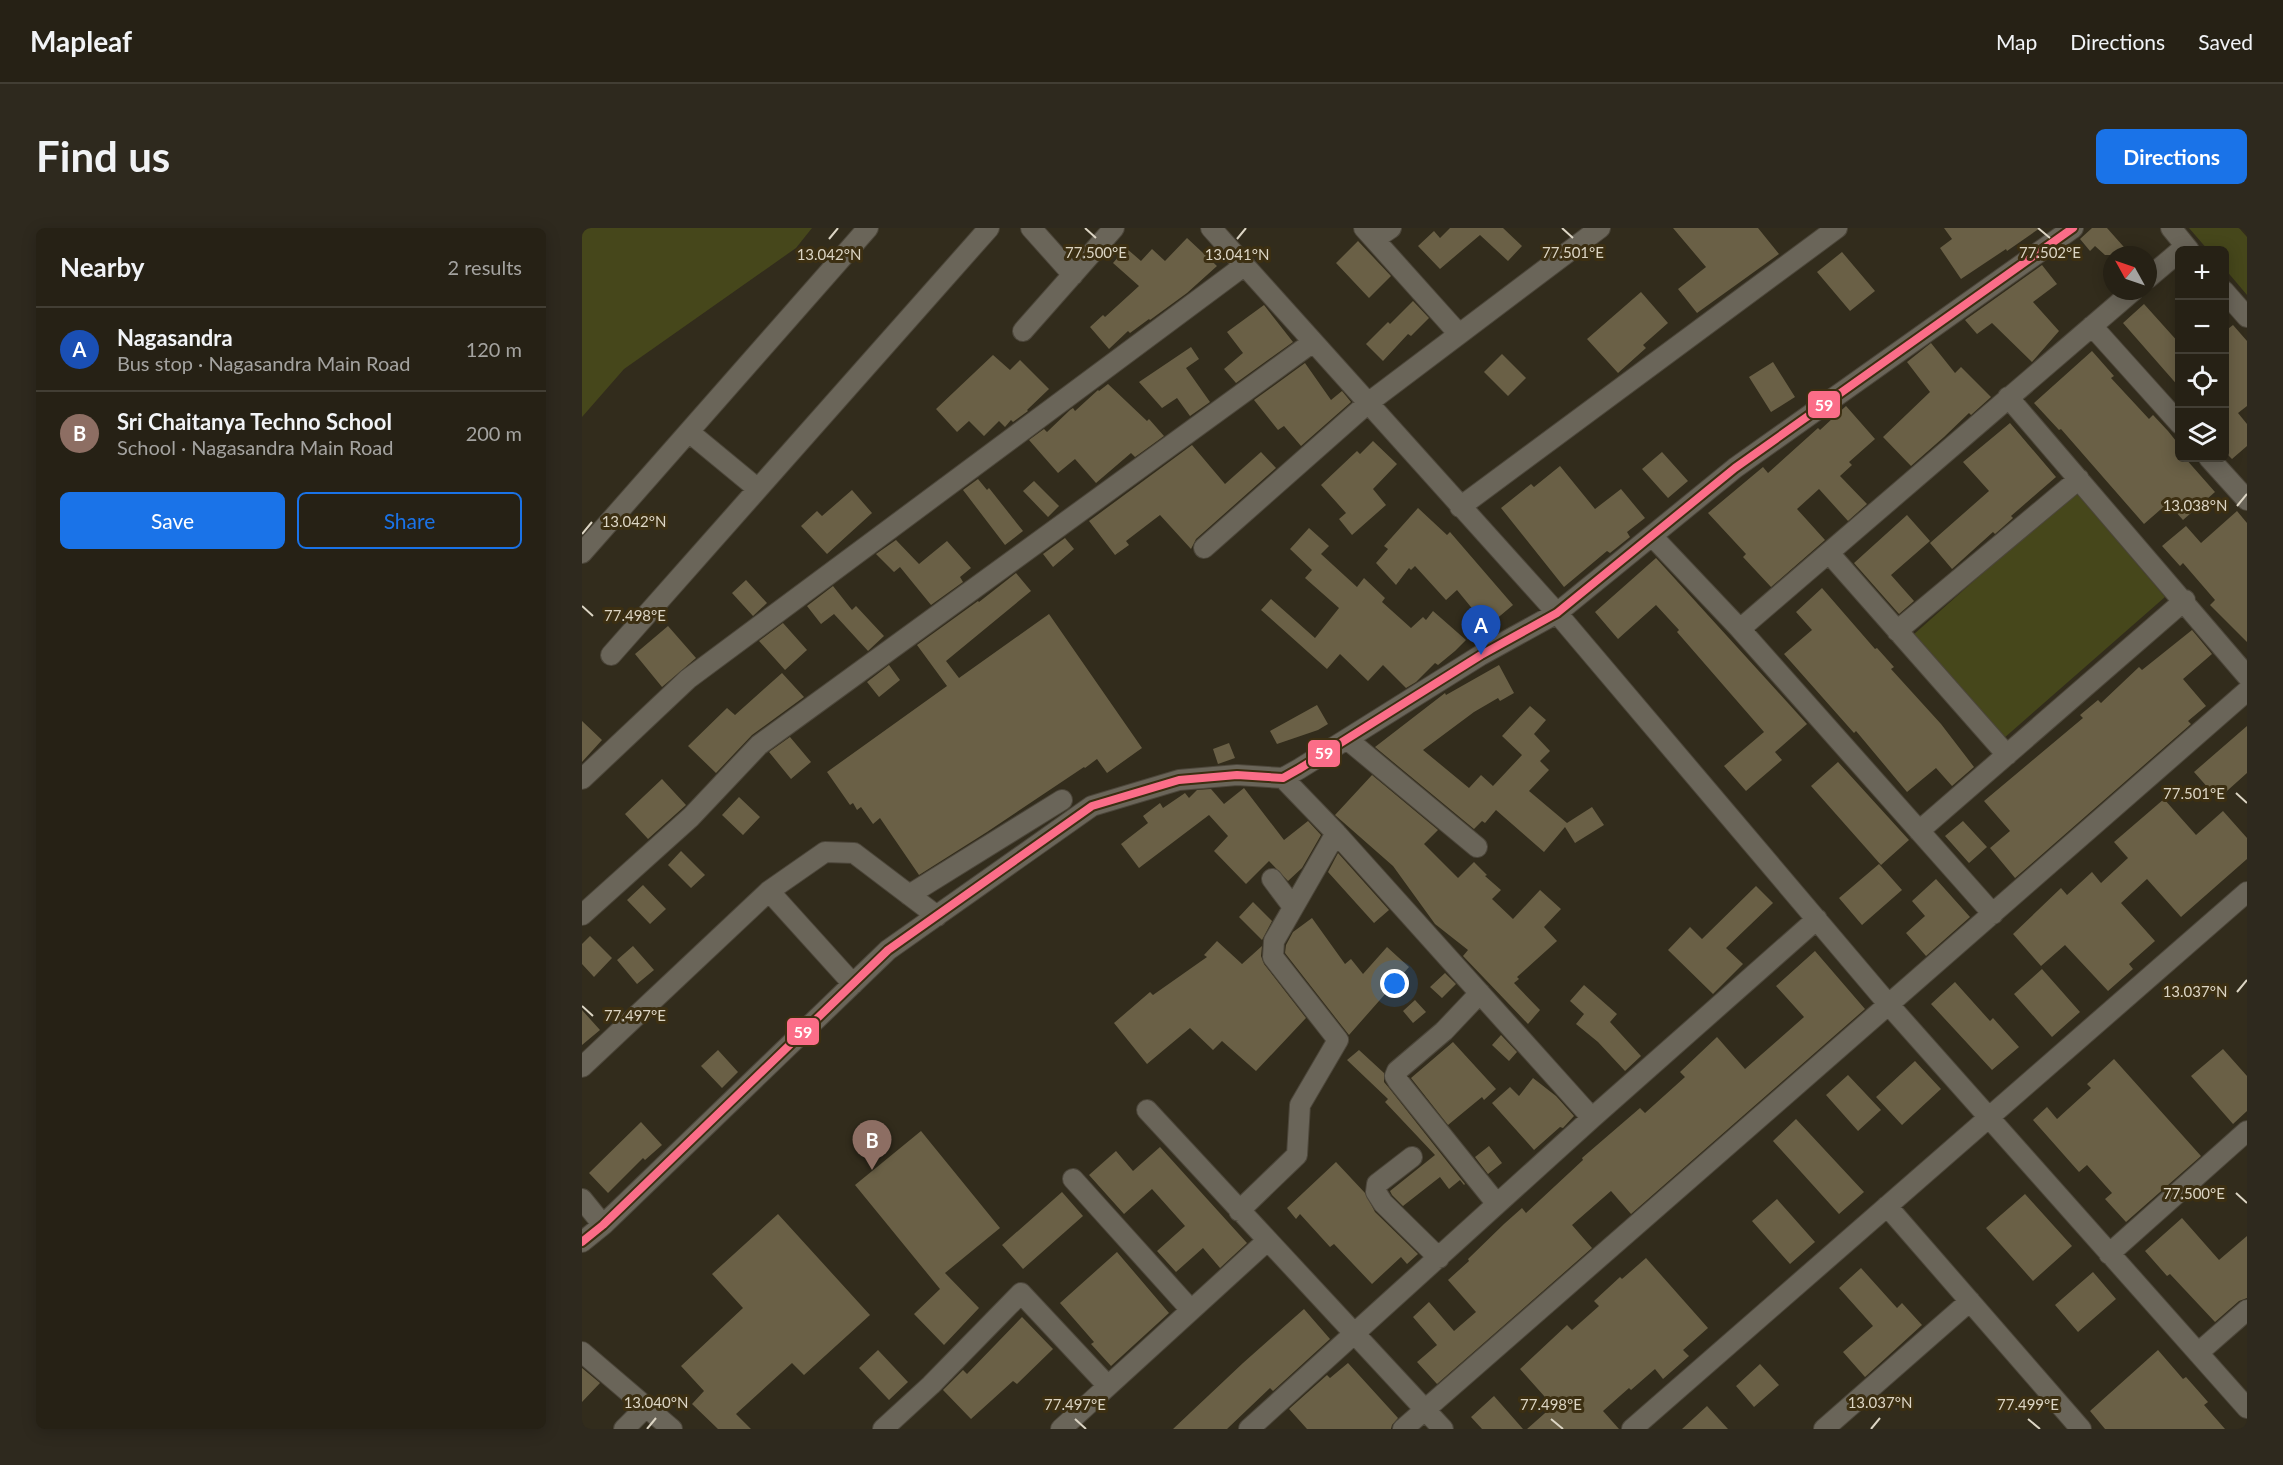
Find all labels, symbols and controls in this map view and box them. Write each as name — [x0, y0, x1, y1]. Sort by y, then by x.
text: Mapleaf — [30, 24, 132, 58]
text: Map — [1996, 29, 2037, 54]
text: Directions — [2070, 29, 2165, 54]
text: Saved — [2198, 29, 2253, 54]
button: Directions — [2096, 129, 2247, 184]
text: Find us — [36, 131, 170, 181]
text: 77.500°E — [1065, 243, 1127, 261]
text: 77.501°E — [1542, 243, 1604, 261]
text: 77.502°E — [2019, 243, 2081, 261]
text: 13.042°N — [797, 245, 861, 263]
text: 13.041°N — [1205, 245, 1269, 263]
north arrow — [2103, 246, 2157, 300]
map controls — [2175, 246, 2229, 462]
button: + — [2175, 246, 2229, 300]
text: Nearby — [60, 251, 145, 283]
text: 2 results — [447, 255, 522, 279]
button: − — [2175, 300, 2229, 354]
text: Nagasandra — [117, 324, 233, 351]
text: A — [73, 337, 86, 361]
text: 120 m — [466, 337, 522, 361]
text: Bus stop · Nagasandra Main Road — [117, 351, 410, 375]
button: locate — [2175, 354, 2229, 408]
line badge: 59 — [1807, 390, 1841, 419]
text: 59 — [1815, 395, 1833, 414]
text: Sri Chaitanya Techno School — [117, 408, 392, 435]
button: layers — [2175, 408, 2229, 462]
text: B — [73, 421, 86, 445]
text: 200 m — [466, 421, 522, 445]
text: School · Nagasandra Main Road — [117, 435, 393, 459]
button: Save — [60, 492, 285, 549]
button: Share — [297, 492, 522, 549]
text: 13.038°N — [2163, 496, 2227, 514]
text: 13.042°N — [602, 512, 666, 530]
text: 77.498°E — [604, 606, 666, 624]
pin: A — [1462, 606, 1500, 655]
line badge: 59 — [1307, 739, 1341, 768]
text: 59 — [1315, 743, 1333, 762]
text: 77.501°E — [2163, 784, 2225, 802]
your location — [1380, 969, 1409, 998]
text: 13.037°N — [2163, 982, 2227, 1000]
text: 77.497°E — [604, 1006, 666, 1024]
line badge: 59 — [786, 1017, 820, 1046]
text: 59 — [794, 1022, 812, 1041]
pin: B — [852, 1120, 892, 1170]
text: 77.500°E — [2163, 1184, 2225, 1202]
text: 13.040°N — [624, 1393, 688, 1411]
text: 13.037°N — [1848, 1393, 1912, 1411]
text: 77.497°E — [1044, 1395, 1106, 1413]
text: 77.498°E — [1520, 1395, 1582, 1413]
text: 77.499°E — [1997, 1395, 2059, 1413]

